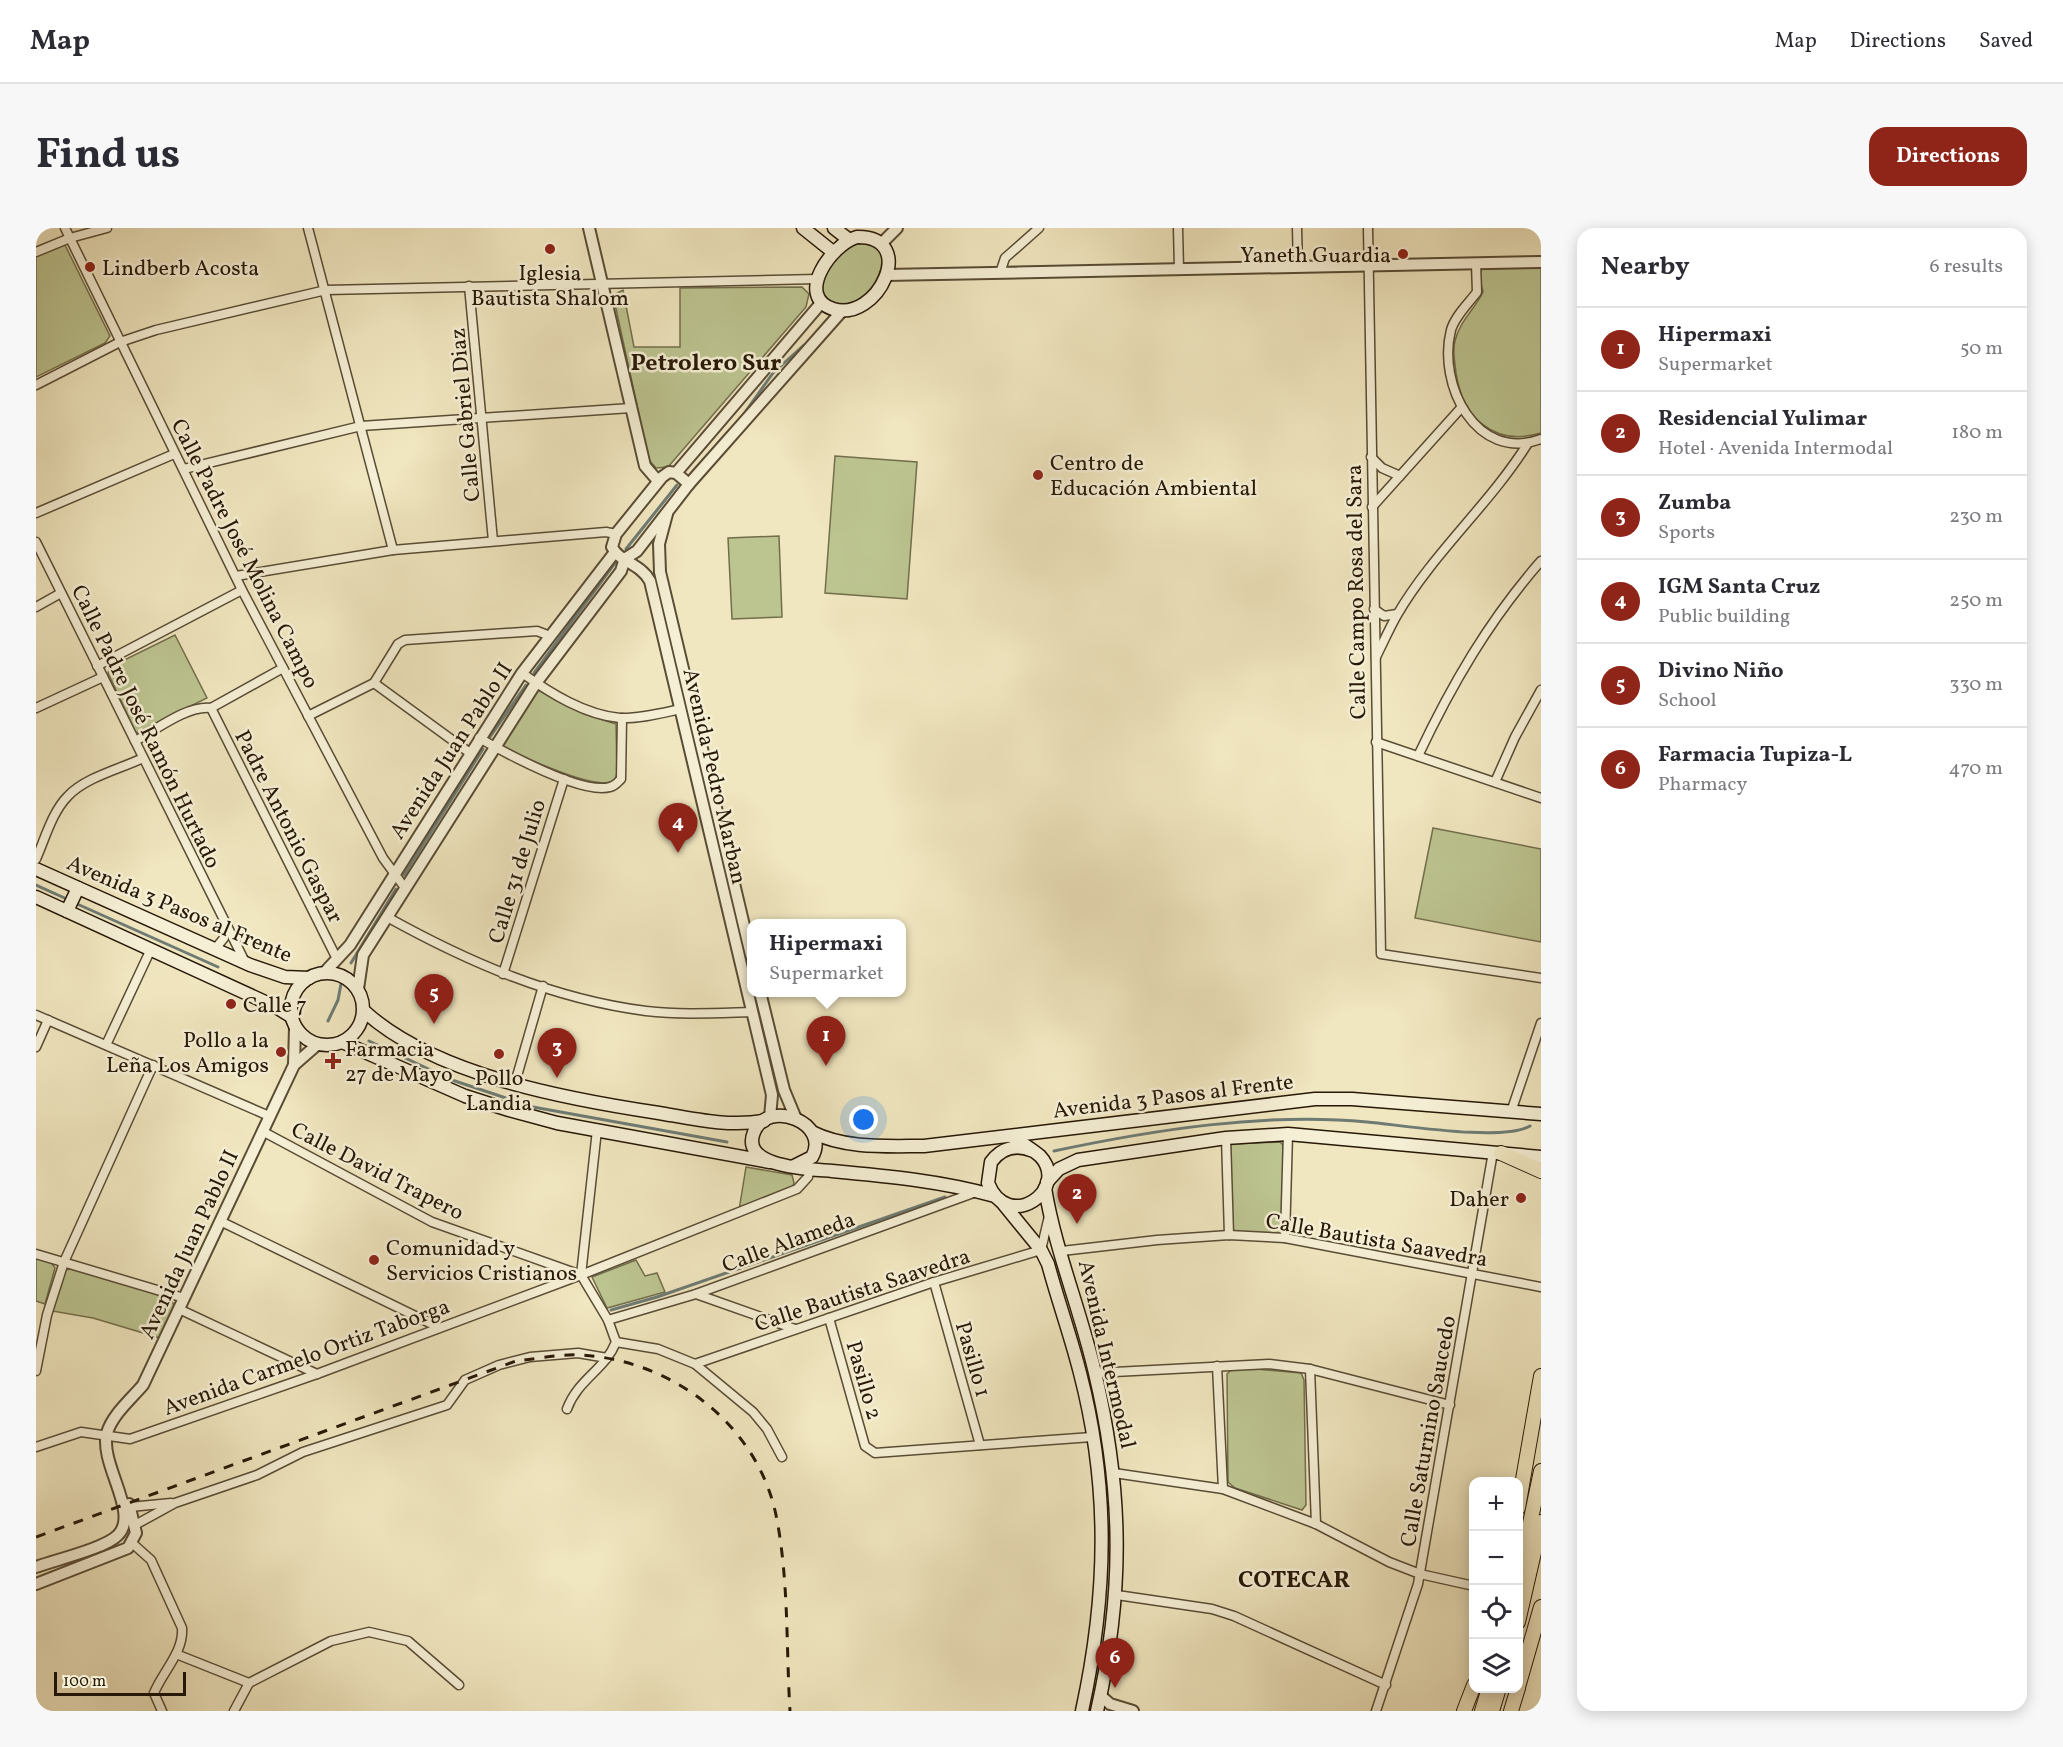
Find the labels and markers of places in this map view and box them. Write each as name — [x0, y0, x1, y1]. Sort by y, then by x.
place label: Yaneth Guardia — [1240, 241, 1391, 272]
marker: Iglesia Bautista Shalom — [543, 242, 557, 256]
marker: Yaneth Guardia — [1396, 247, 1410, 261]
place label: Lindberb Acosta — [102, 254, 259, 285]
place label: Iglesia Bautista Shalom — [471, 259, 629, 315]
marker: Lindberb Acosta — [83, 260, 97, 274]
place label: Centro de Educación Ambiental — [1050, 449, 1257, 505]
marker: Centro de Educación Ambiental — [1031, 468, 1045, 482]
pin: 4 — [658, 804, 698, 853]
pin: 5 — [414, 974, 454, 1024]
place label: Calle 7 — [243, 991, 307, 1022]
marker: Calle 7 — [224, 997, 238, 1011]
pin: 1 — [806, 1016, 846, 1066]
place label: Pollo a la Leña Los Amigos — [106, 1026, 269, 1082]
pin: 3 — [538, 1028, 576, 1078]
place label: Farmacia 27 de Mayo — [345, 1035, 453, 1091]
marker: Pollo a la Leña Los Amigos — [274, 1045, 288, 1059]
marker: Pollo Landia — [492, 1047, 506, 1061]
marker: Farmacia 27 de Mayo — [326, 1054, 340, 1068]
place label: Pollo Landia — [466, 1064, 532, 1120]
pin: 2 — [1058, 1174, 1096, 1224]
place label: Daher — [1449, 1185, 1509, 1216]
marker: Daher — [1514, 1191, 1528, 1205]
place label: Comunidad y Servicios Cristianos — [386, 1234, 577, 1290]
marker: Comunidad y Servicios Cristianos — [367, 1253, 381, 1267]
pin: 6 — [1096, 1638, 1134, 1688]

